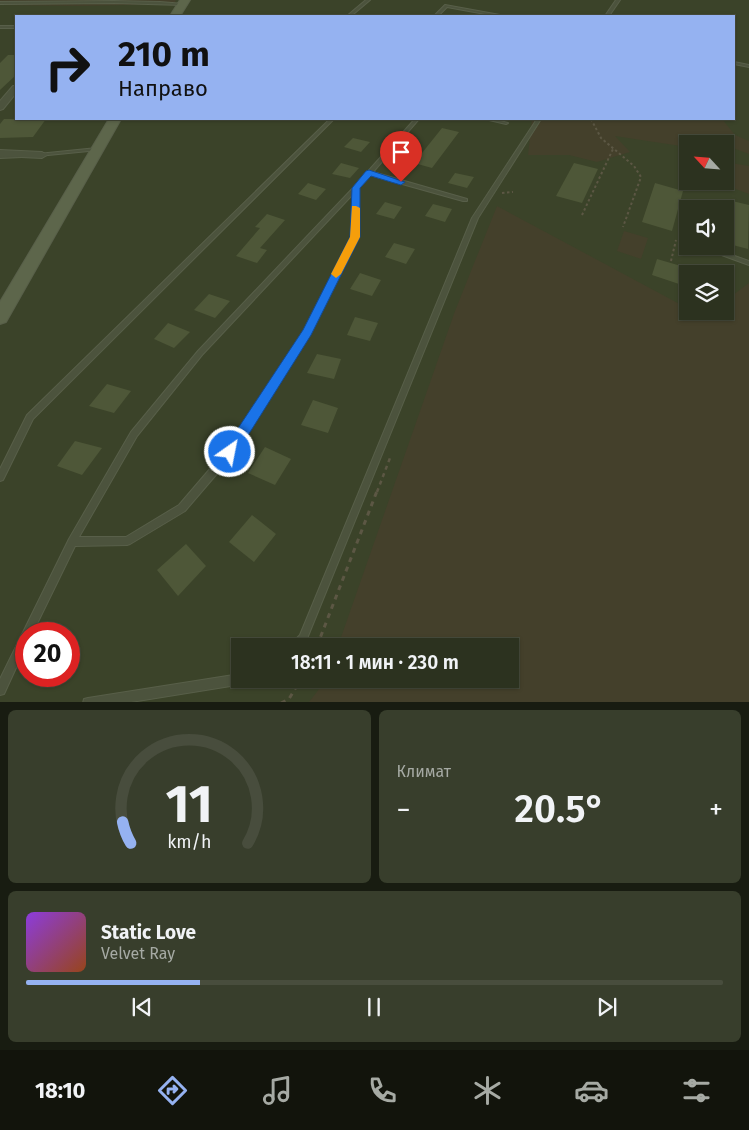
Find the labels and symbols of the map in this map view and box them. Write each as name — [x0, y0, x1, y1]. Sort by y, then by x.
pin — [380, 131, 422, 182]
north arrow — [679, 135, 734, 190]
position arrow — [203, 425, 255, 477]
speed limit sign: 20 — [15, 622, 80, 687]

